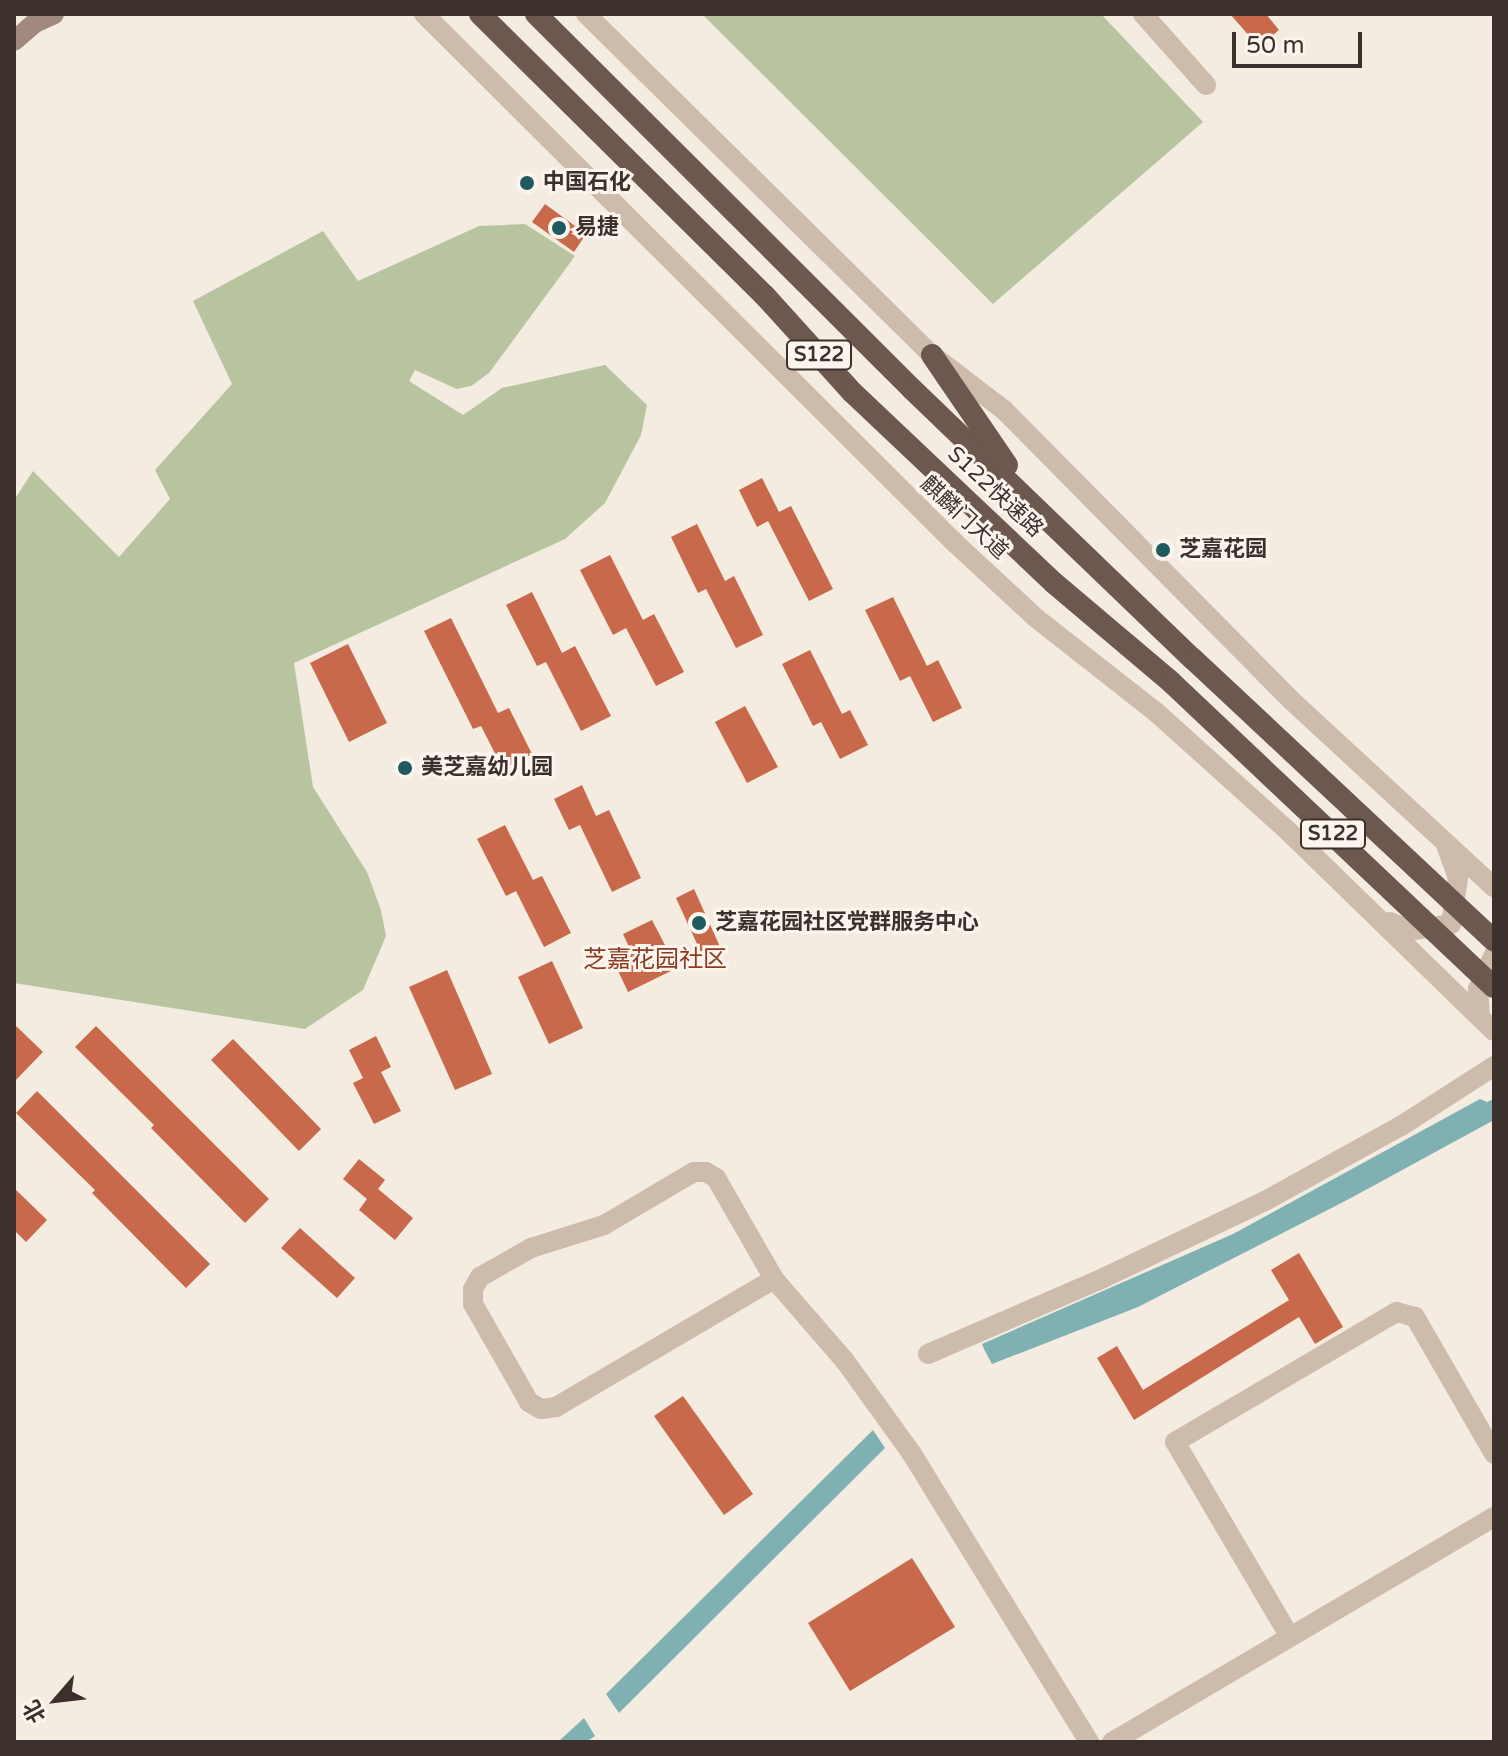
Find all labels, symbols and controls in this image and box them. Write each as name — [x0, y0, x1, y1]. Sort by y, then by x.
scale bar — [1236, 16, 1366, 66]
text: 50 m — [1246, 31, 1304, 60]
place label: 中国石化 — [543, 170, 631, 196]
marker: 中国石化 — [518, 174, 536, 192]
place label: 易捷 — [575, 215, 619, 241]
marker: 易捷 — [550, 219, 568, 237]
road number: S122 — [785, 339, 853, 371]
street label: S122快速路 — [942, 441, 1048, 543]
street label: 麒麟门大道 — [915, 471, 1013, 565]
place label: 芝嘉花园 — [1179, 537, 1267, 563]
marker: 芝嘉花园 — [1154, 541, 1172, 559]
place label: 美芝嘉幼儿园 — [421, 755, 553, 781]
marker: 美芝嘉幼儿园 — [396, 759, 414, 777]
road number: S122 — [1299, 818, 1367, 850]
place label: 芝嘉花园社区党群服务中心 — [715, 910, 979, 936]
marker: 芝嘉花园社区党群服务中心 — [690, 914, 708, 932]
district label: 芝嘉花园社区 — [583, 946, 727, 974]
north arrow — [16, 1660, 96, 1740]
text: 北 — [18, 1695, 51, 1727]

